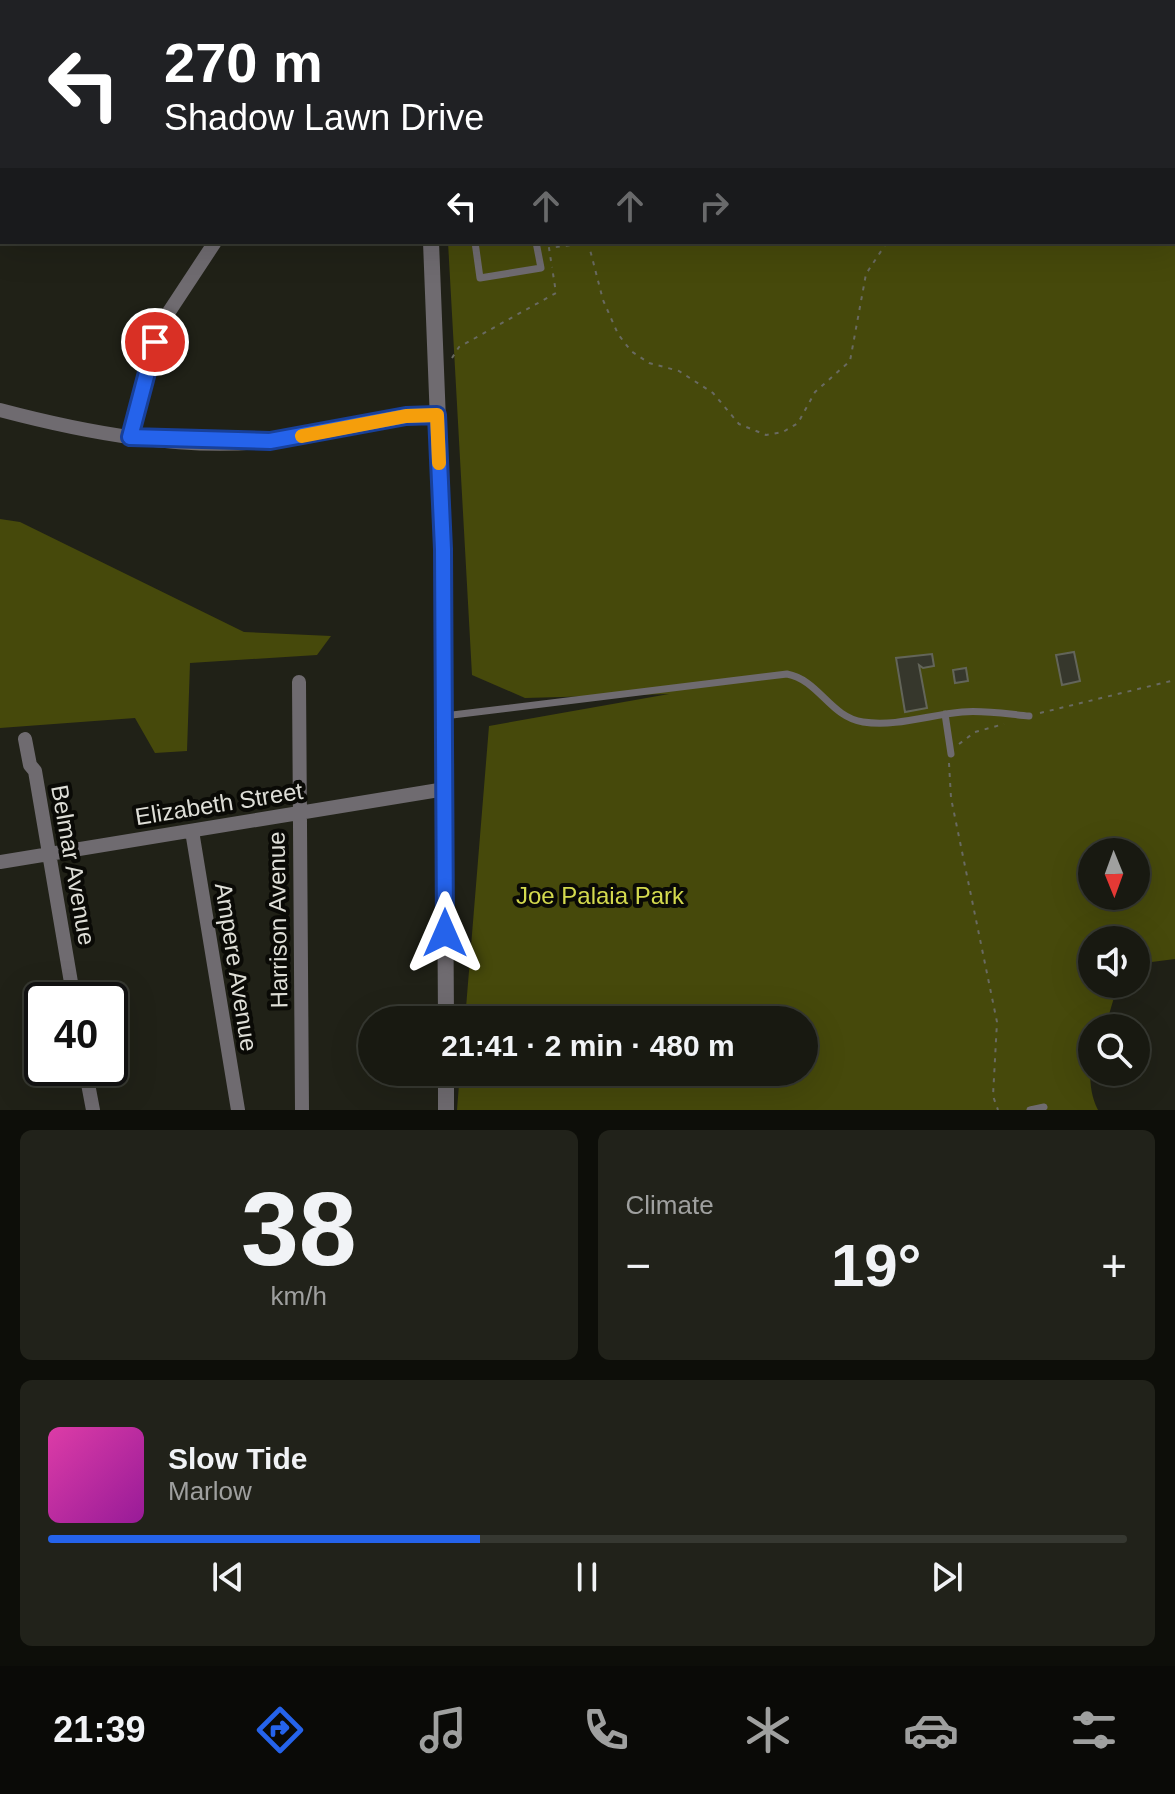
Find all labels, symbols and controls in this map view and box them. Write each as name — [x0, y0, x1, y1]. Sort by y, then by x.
text: 270 m — [164, 31, 323, 94]
icon: left — [32, 32, 136, 136]
text: Shadow Lawn Drive — [164, 97, 484, 138]
icon: left — [440, 184, 484, 228]
icon: ahead — [524, 184, 568, 228]
icon: ahead — [608, 184, 652, 228]
icon: right — [692, 184, 736, 228]
pin — [121, 308, 189, 376]
icon: arrive — [133, 320, 177, 364]
street label: Elizabeth Street — [133, 777, 305, 830]
street label: Belmar Avenue — [46, 783, 101, 947]
street label: Harrison Avenue — [262, 831, 293, 1009]
north arrow — [1078, 838, 1150, 910]
map controls — [1078, 838, 1150, 1086]
street label: Ampere Avenue — [210, 881, 263, 1053]
park label: Joe Palaia Park — [516, 882, 685, 909]
position arrow — [403, 891, 487, 975]
button: sound — [1078, 926, 1150, 998]
speed limit sign: 40 — [24, 982, 128, 1086]
button: search — [1078, 1014, 1150, 1086]
text: 21:41 · 2 min · 480 m — [441, 1029, 735, 1062]
text: 38 — [241, 1171, 357, 1287]
text: Climate — [626, 1190, 714, 1220]
text: 19° — [831, 1232, 922, 1299]
text: − — [626, 1241, 651, 1290]
text: + — [1101, 1241, 1127, 1290]
text: km/h — [271, 1281, 327, 1311]
text: Slow Tide — [168, 1442, 307, 1475]
text: Marlow — [168, 1476, 252, 1506]
icon: previous — [206, 1555, 250, 1599]
icon: pause — [565, 1555, 609, 1599]
icon: next — [925, 1555, 969, 1599]
icon: directions — [252, 1702, 308, 1758]
icon: music — [415, 1702, 471, 1758]
icon: phone — [578, 1702, 634, 1758]
icon: climate — [740, 1702, 796, 1758]
icon: car — [903, 1702, 959, 1758]
icon: filters — [1066, 1702, 1122, 1758]
text: 21:39 — [53, 1709, 145, 1750]

